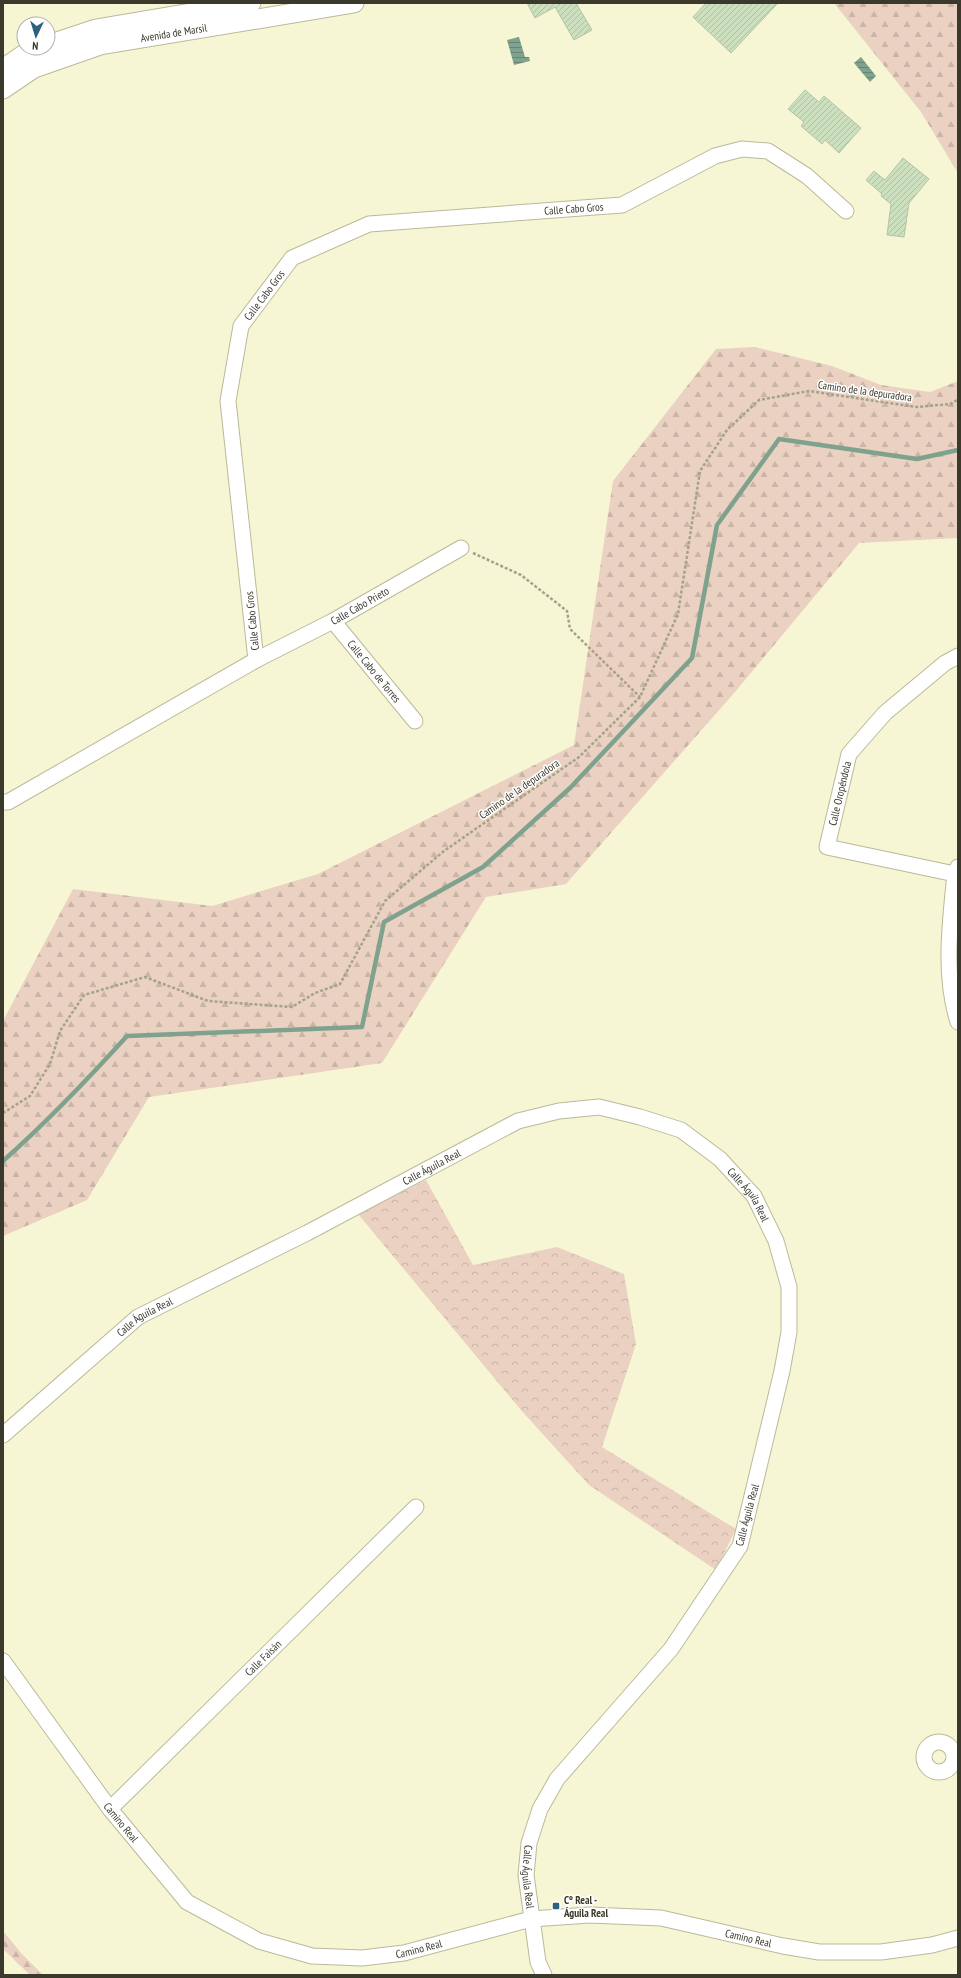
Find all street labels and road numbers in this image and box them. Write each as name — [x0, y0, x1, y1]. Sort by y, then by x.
street label: Avenida de Marsil — [139, 20, 208, 45]
street label: Calle Cabo Gros — [544, 199, 604, 218]
street label: Calle Cabo Gros — [241, 267, 288, 323]
street label: Camino de la depuradora — [817, 377, 913, 405]
street label: Calle Cabo Prieto — [328, 584, 392, 628]
street label: Calle Cabo Gros — [242, 590, 262, 651]
street label: Calle Cabo de Torres — [344, 637, 404, 706]
street label: Camino de la depuradora — [476, 756, 562, 822]
street label: Calle Oropéndola — [825, 760, 854, 827]
street label: Calle Águila Real — [400, 1146, 463, 1188]
street label: Calle Águila Real — [724, 1165, 773, 1224]
street label: Calle Águila Real — [114, 1294, 175, 1340]
street label: Calle Águila Real — [732, 1482, 762, 1548]
street label: Calle Faisán — [242, 1637, 284, 1679]
street label: Camino Real — [101, 1800, 142, 1845]
street label: Calle Águila Real — [519, 1844, 538, 1910]
street label: Camino Real — [724, 1926, 773, 1950]
street label: Camino Real — [395, 1936, 444, 1961]

